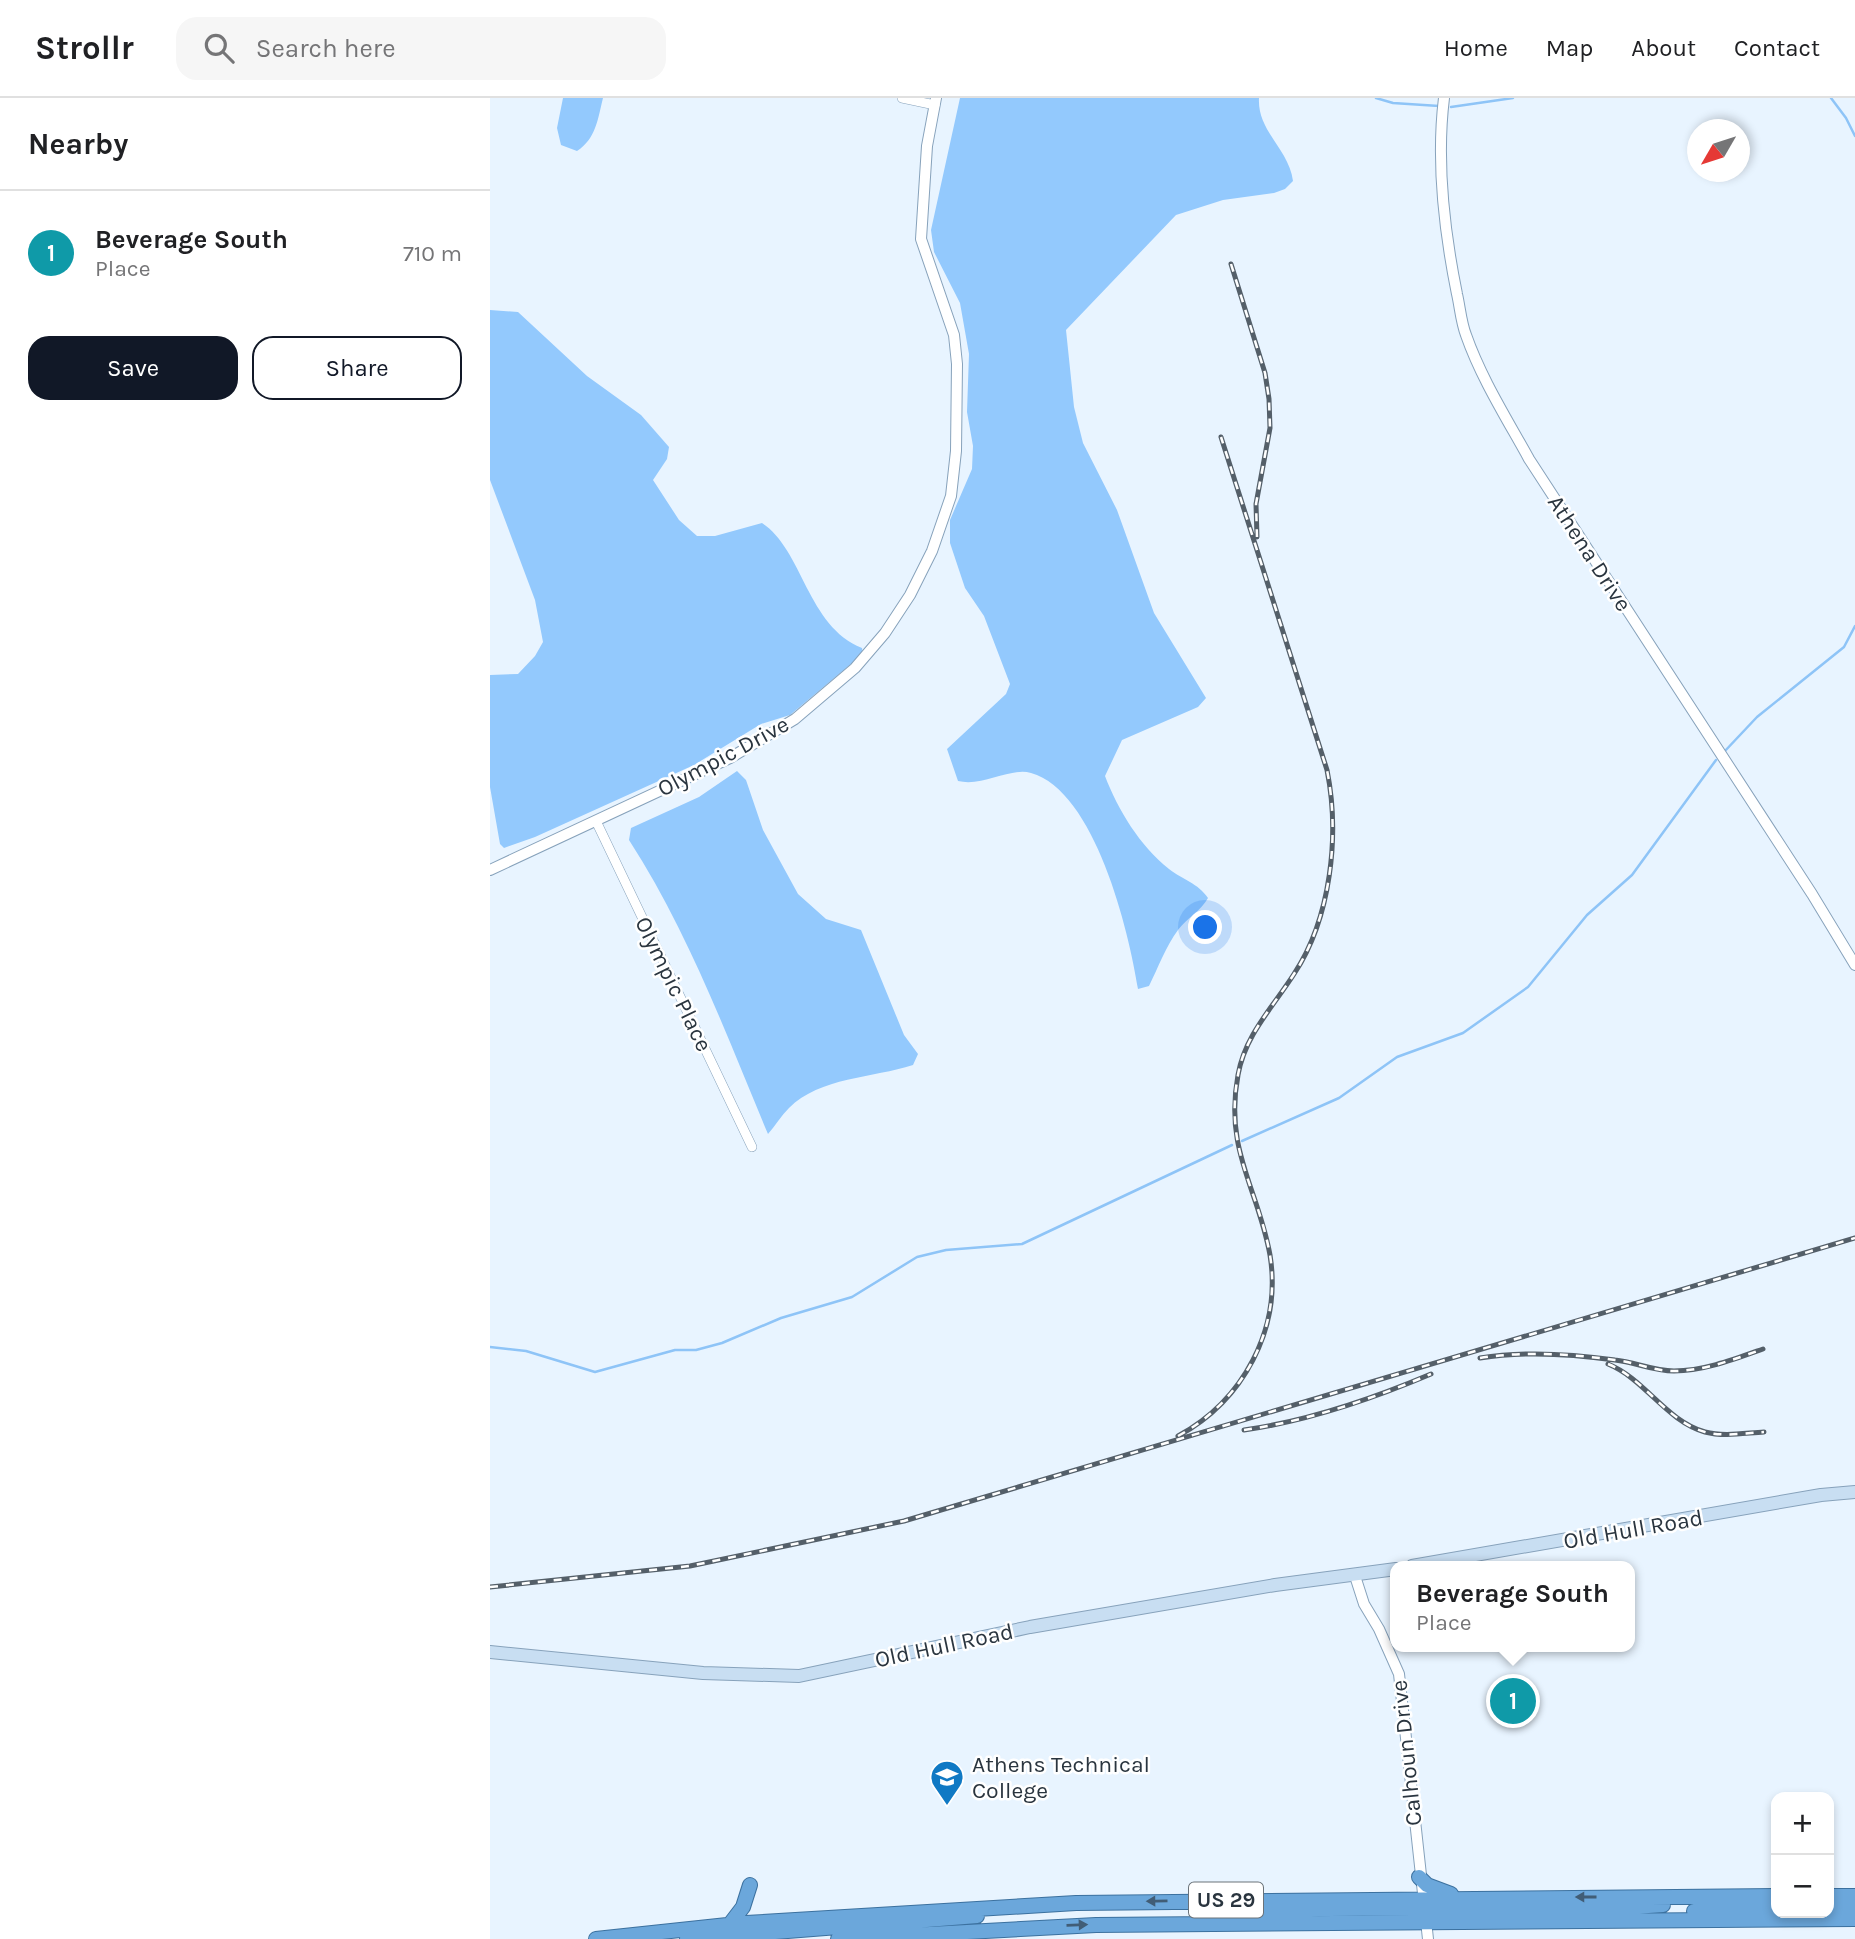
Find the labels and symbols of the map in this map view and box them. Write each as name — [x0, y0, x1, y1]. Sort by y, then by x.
north arrow — [1687, 119, 1750, 182]
street label: Athena Drive — [1542, 490, 1637, 617]
street label: Olympic Drive — [653, 711, 794, 802]
your location — [1188, 910, 1222, 944]
street label: Olympic Place — [629, 912, 718, 1056]
street label: Old Hull Road — [1561, 1504, 1705, 1555]
street label: Old Hull Road — [872, 1618, 1016, 1673]
pin: 1 — [1490, 1675, 1536, 1727]
street label: Calhoun Drive — [1385, 1679, 1428, 1827]
place label: Athens Technical College — [972, 1751, 1150, 1804]
school or university icon: Athens Technical College — [928, 1758, 966, 1807]
road number: US 29 — [1189, 1882, 1263, 1918]
one-way arrow — [1574, 1891, 1596, 1903]
one-way arrow — [1146, 1895, 1168, 1907]
one-way arrow — [1067, 1920, 1089, 1931]

